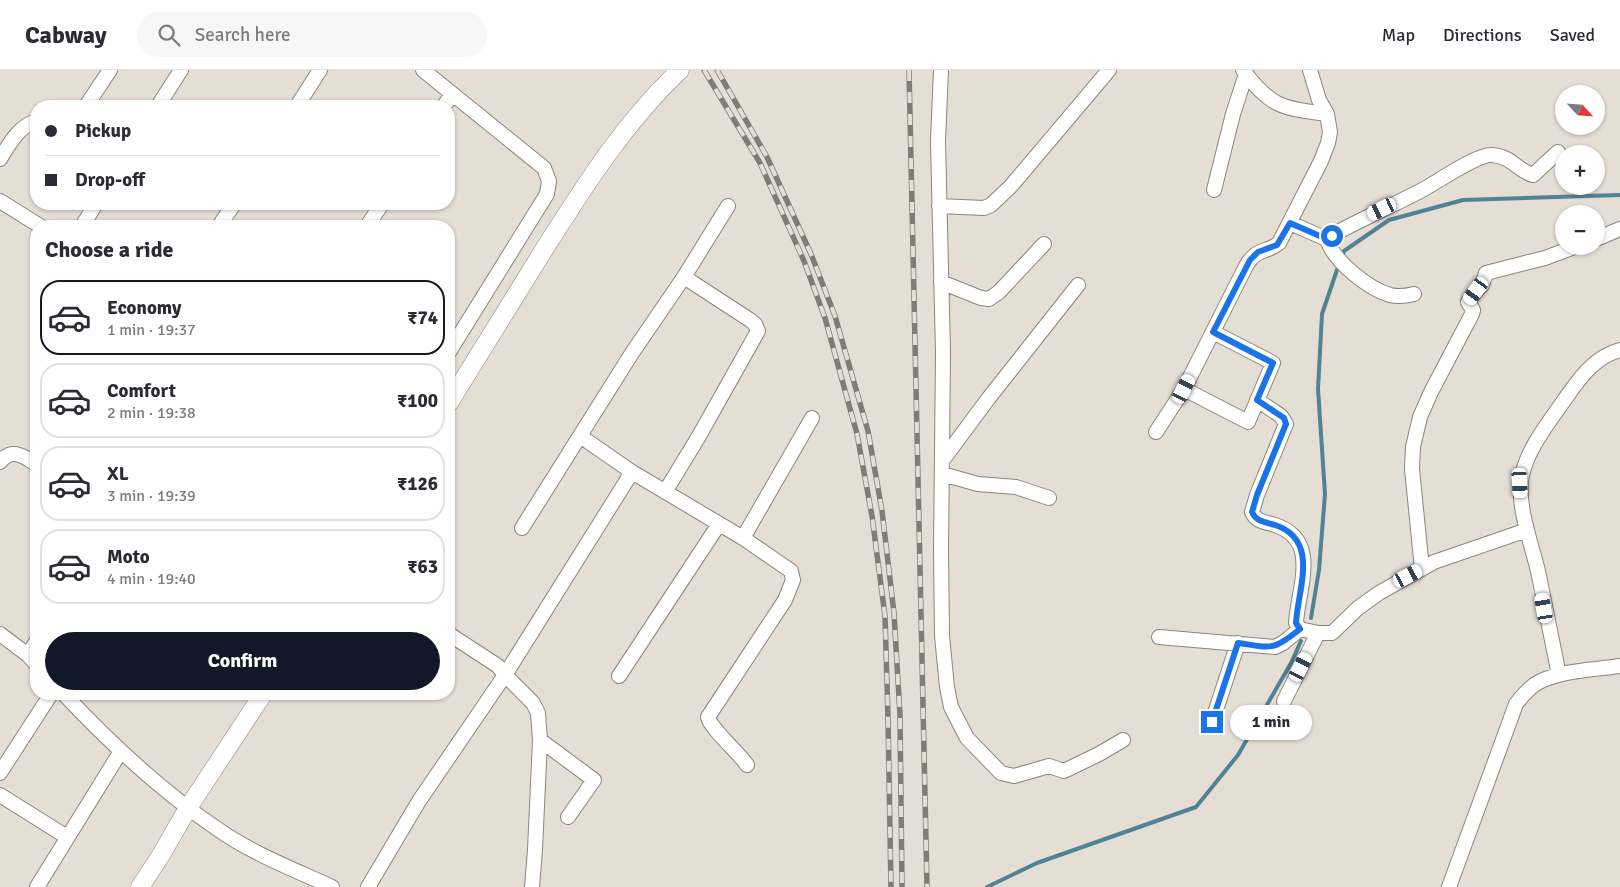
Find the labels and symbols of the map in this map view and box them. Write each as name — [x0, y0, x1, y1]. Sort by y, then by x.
north arrow — [1555, 85, 1605, 135]
car — [1365, 196, 1398, 222]
route start — [1321, 225, 1343, 247]
car — [1461, 274, 1490, 308]
car — [1170, 372, 1197, 406]
car — [1511, 468, 1528, 498]
car — [1391, 563, 1424, 589]
car — [1534, 592, 1553, 624]
car — [1287, 650, 1314, 684]
callout: 1 min — [1230, 704, 1312, 740]
route end — [1201, 711, 1223, 733]

